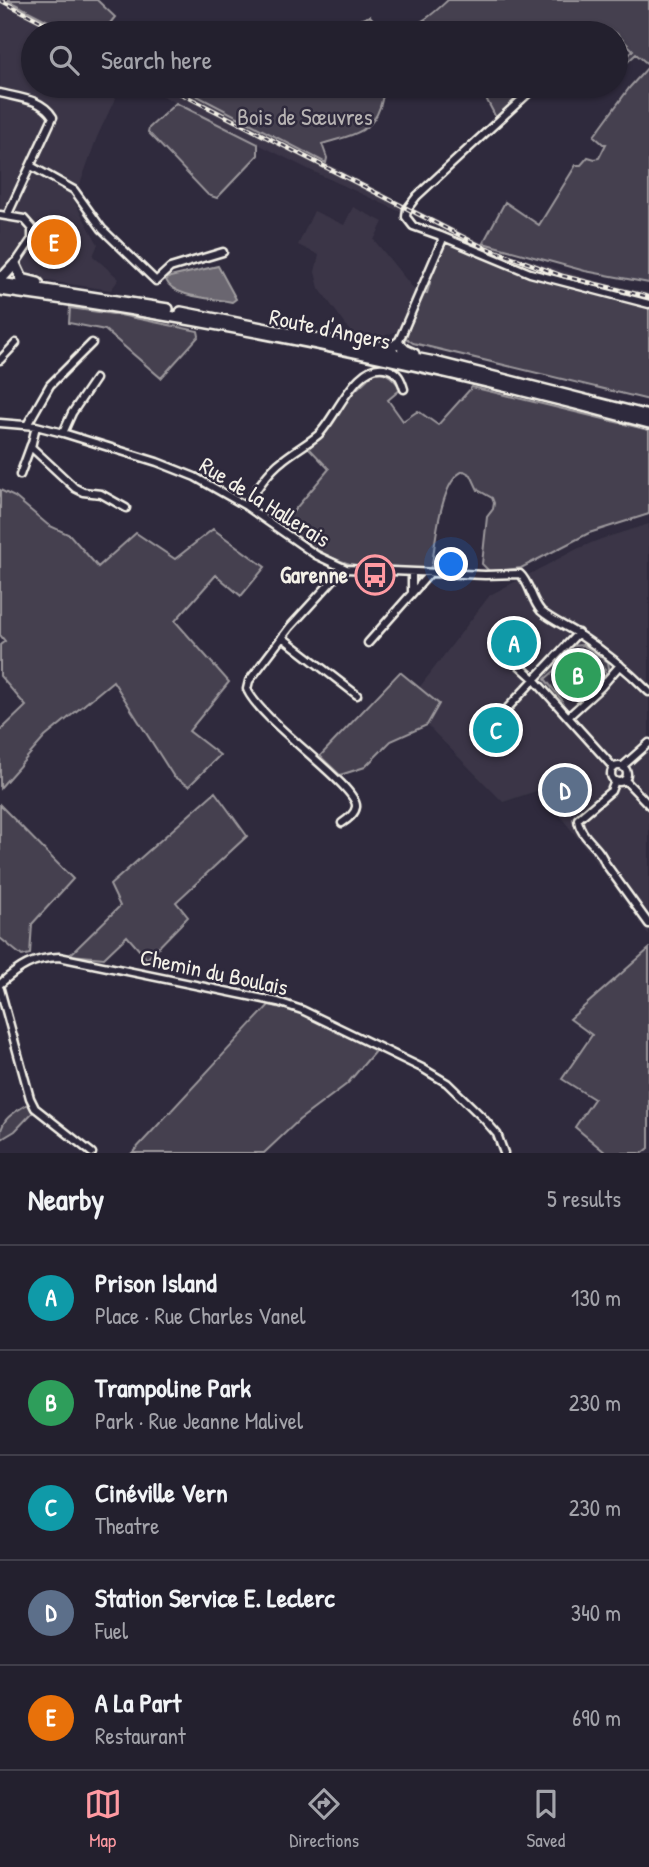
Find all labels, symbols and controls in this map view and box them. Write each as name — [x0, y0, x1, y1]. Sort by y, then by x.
search box — [21, 21, 628, 98]
icon: search — [45, 41, 83, 79]
text: Search here — [101, 42, 212, 77]
park label: Bois de Sœuvres — [237, 101, 373, 132]
pin: E — [31, 216, 77, 268]
street label: Route d'Angers — [267, 301, 393, 356]
street label: Rue de la Hallerais — [194, 449, 337, 554]
your location — [434, 547, 468, 581]
bus stop icon: Garenne — [354, 554, 396, 596]
place label: Garenne — [280, 559, 349, 590]
pin: A — [491, 617, 537, 669]
pin: B — [555, 649, 601, 701]
pin: C — [473, 704, 519, 756]
pin: D — [542, 764, 588, 816]
street label: Chemin du Boulais — [137, 941, 291, 1002]
text: Nearby — [28, 1179, 104, 1219]
text: 5 results — [547, 1183, 621, 1214]
text: Prison Island — [95, 1265, 217, 1300]
text: A — [45, 1282, 57, 1313]
text: 130 m — [571, 1282, 621, 1313]
text: Place · Rue Charles Vanel — [95, 1300, 306, 1331]
text: Trampoline Park — [95, 1370, 251, 1405]
text: B — [45, 1387, 57, 1418]
text: 230 m — [569, 1387, 621, 1418]
text: Park · Rue Jeanne Malivel — [95, 1405, 303, 1436]
text: Cinéville Vern — [95, 1475, 228, 1510]
text: C — [45, 1492, 57, 1523]
text: 230 m — [569, 1492, 621, 1523]
text: Theatre — [95, 1510, 160, 1541]
text: Station Service E. Leclerc — [95, 1580, 335, 1615]
text: D — [46, 1597, 56, 1628]
text: 340 m — [571, 1597, 621, 1628]
text: Fuel — [95, 1615, 128, 1646]
text: A La Part — [95, 1685, 181, 1720]
text: E — [46, 1702, 56, 1733]
text: 690 m — [572, 1702, 621, 1733]
text: Restaurant — [95, 1720, 186, 1751]
tab: Map — [84, 1785, 122, 1853]
tab: Directions — [289, 1785, 359, 1853]
tab: Saved — [527, 1785, 565, 1853]

